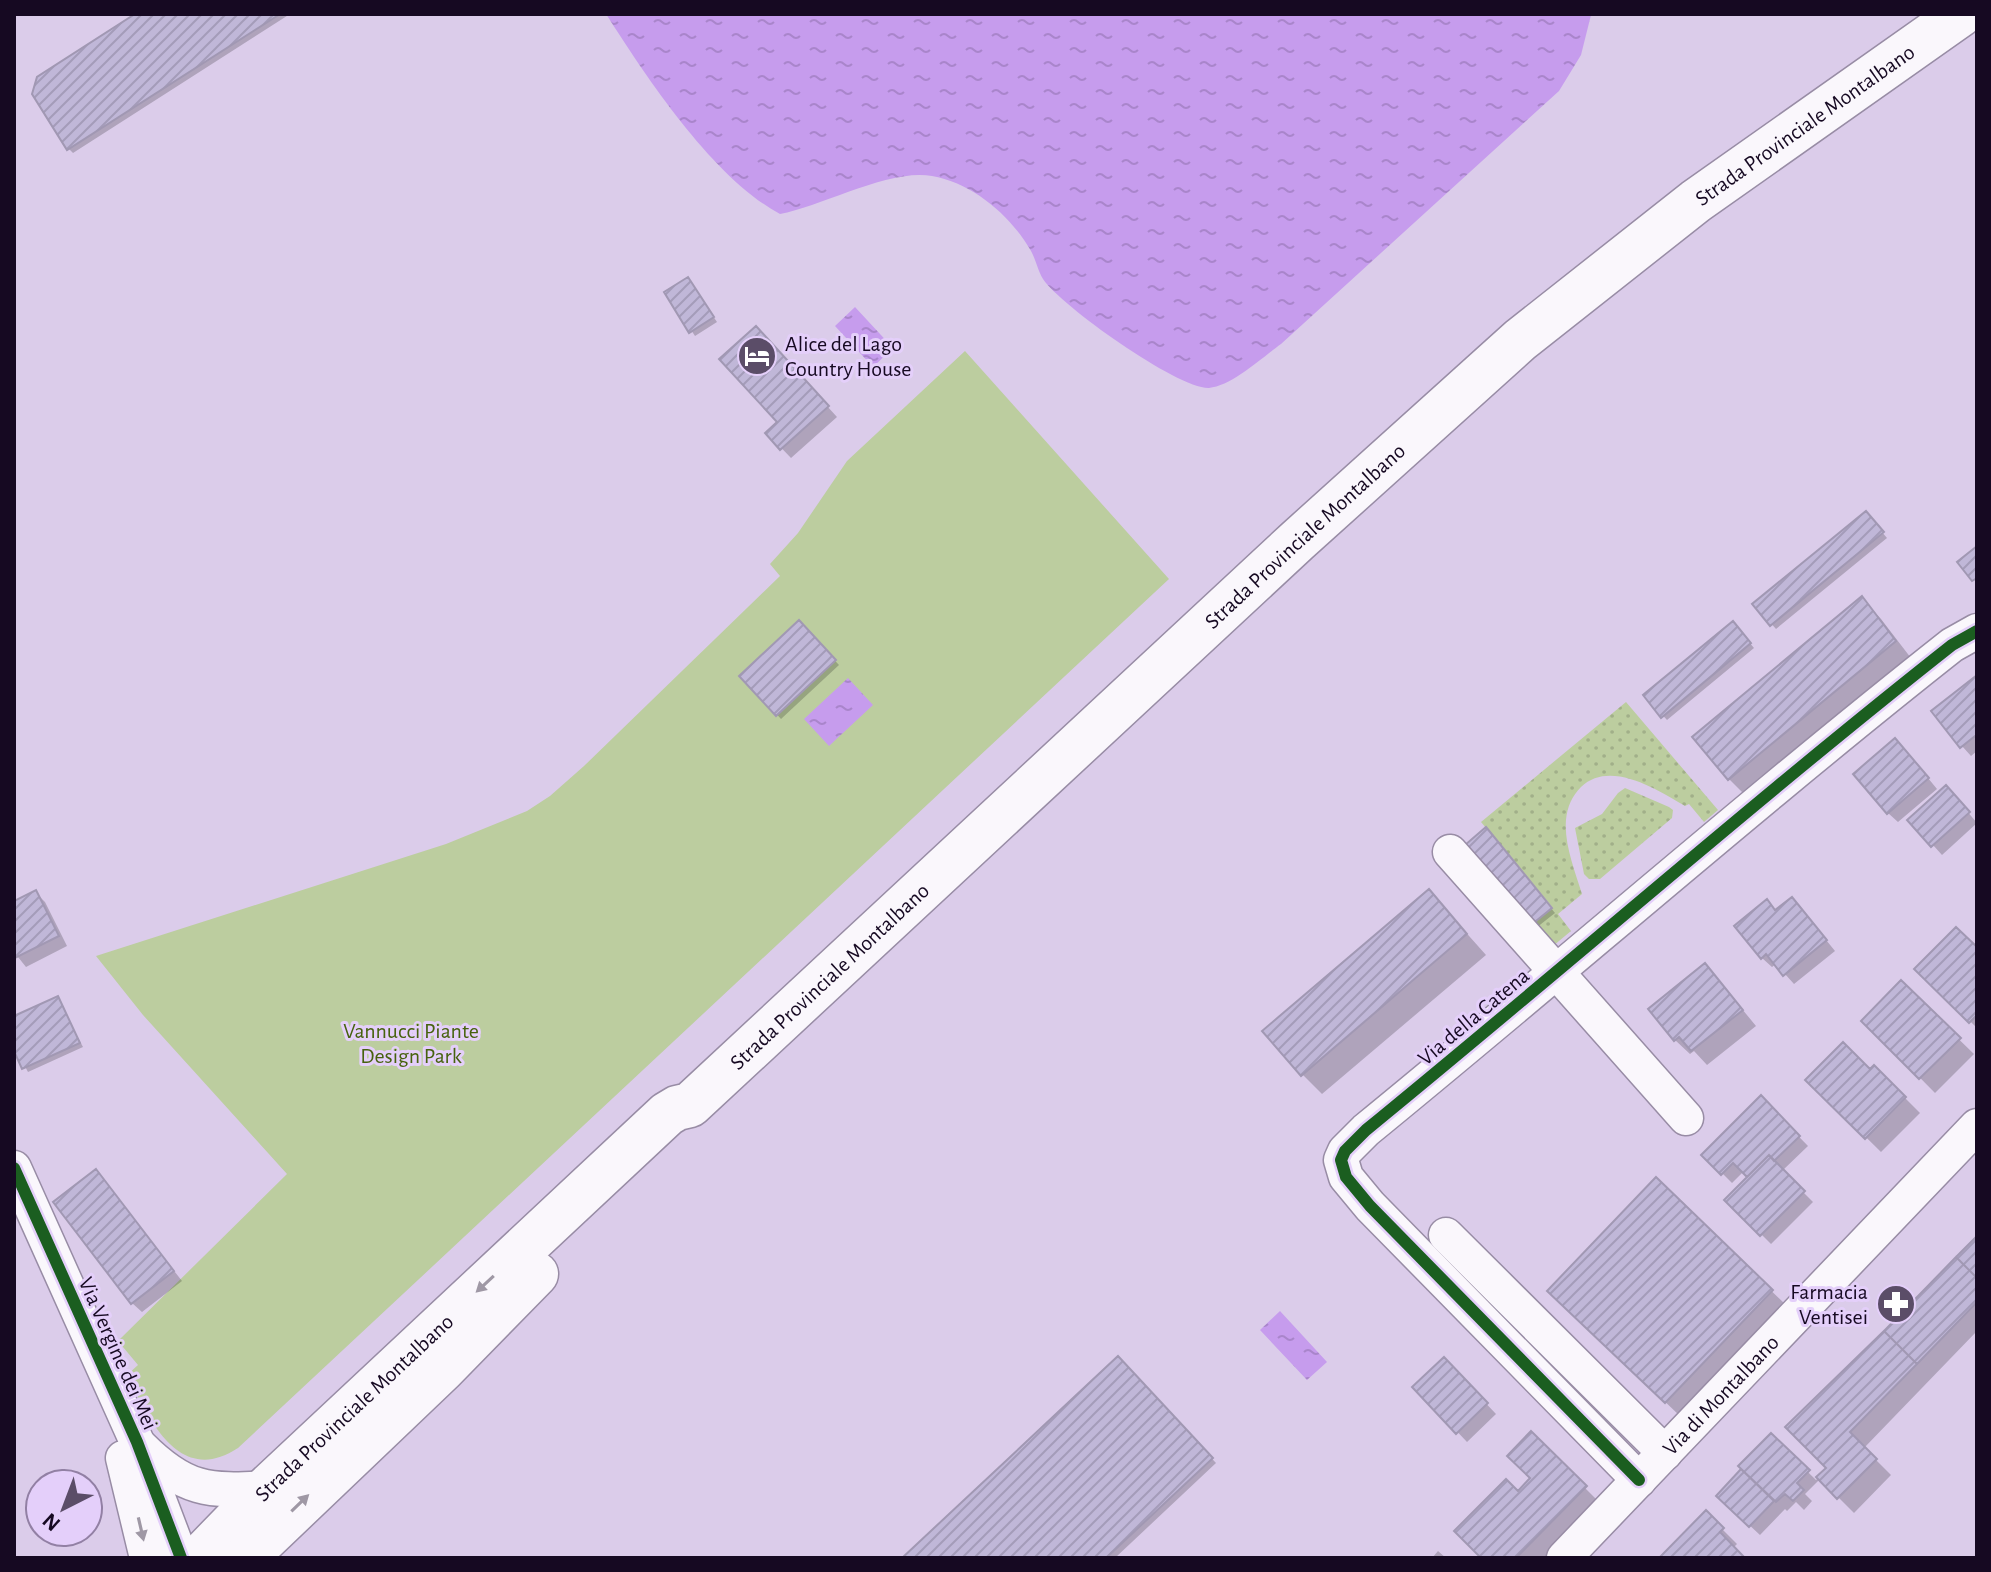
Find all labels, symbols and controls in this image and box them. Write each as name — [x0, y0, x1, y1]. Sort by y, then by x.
street label: Strada Provinciale Montalbano — [1691, 41, 1919, 210]
place label: Alice del Lago Country House — [785, 333, 911, 380]
hotel icon: Alice del Lago Country House — [736, 335, 778, 377]
street label: Strada Provinciale Montalbano — [1201, 439, 1409, 633]
street label: Strada Provinciale Montalbano — [726, 879, 933, 1074]
street label: Via della Catena — [1414, 964, 1533, 1069]
park label: Vannucci Piante Design Park — [343, 1020, 479, 1067]
street label: Via Vergine dei Mei — [75, 1274, 162, 1433]
one-way arrow — [475, 1274, 494, 1292]
place label: Farmacia Ventisei — [1790, 1281, 1868, 1328]
pharmacy icon: Farmacia Ventisei — [1875, 1283, 1917, 1325]
street label: Strada Provinciale Montalbano — [251, 1310, 458, 1506]
street label: Via di Montalbano — [1659, 1331, 1783, 1460]
north arrow — [24, 1468, 104, 1548]
one-way arrow — [290, 1494, 309, 1513]
text: N — [38, 1509, 64, 1535]
one-way arrow — [135, 1517, 148, 1542]

